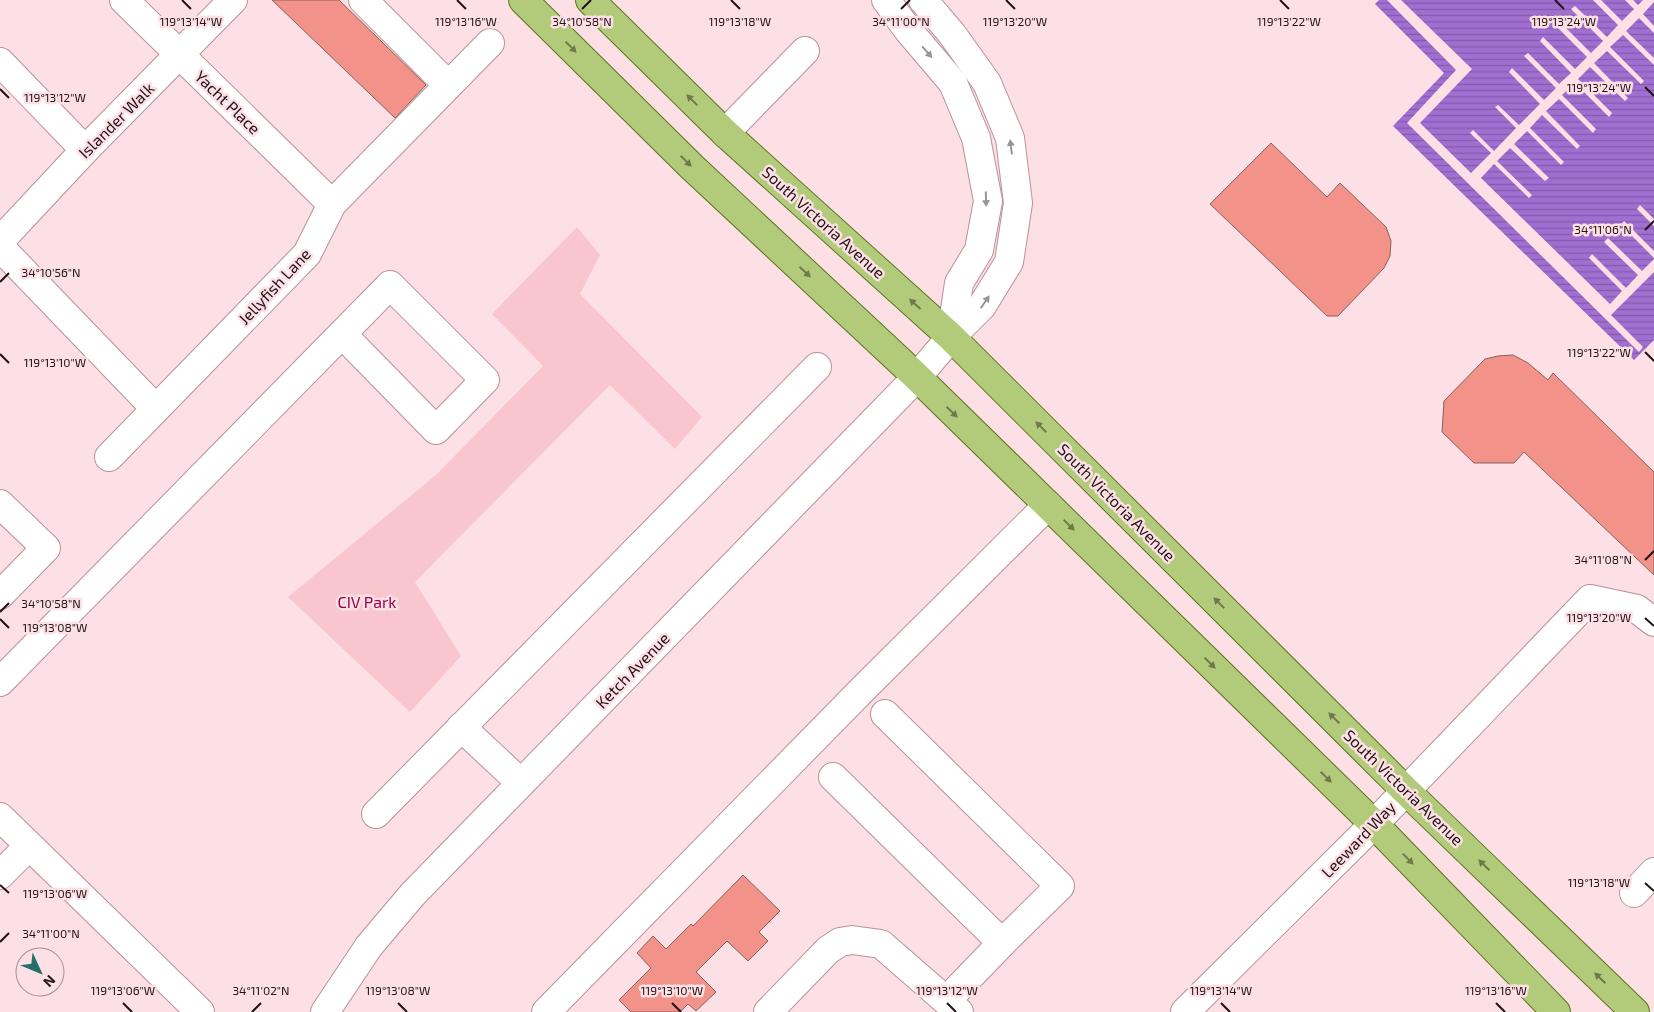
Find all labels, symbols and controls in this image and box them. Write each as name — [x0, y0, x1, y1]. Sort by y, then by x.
text: 119°13'14"W — [160, 14, 222, 28]
text: 119°13'16"W — [435, 14, 497, 28]
text: 34°10'58"N — [552, 14, 612, 28]
text: 119°13'18"W — [709, 14, 771, 28]
text: 34°11'00"N — [872, 14, 930, 28]
text: 119°13'20"W — [983, 14, 1047, 28]
text: 119°13'22"W — [1257, 14, 1321, 28]
text: 119°13'24"W — [1532, 14, 1596, 28]
one-way arrow — [564, 40, 576, 52]
one-way arrow — [921, 46, 932, 59]
street label: Yacht Place — [192, 66, 264, 138]
street label: Islander Walk — [74, 78, 158, 162]
text: 119°13'24"W — [1567, 80, 1631, 94]
text: 119°13'12"W — [24, 90, 86, 104]
one-way arrow — [686, 94, 698, 106]
one-way arrow — [1007, 139, 1015, 155]
one-way arrow — [680, 155, 692, 167]
street label: South Victoria Avenue — [759, 162, 889, 282]
one-way arrow — [983, 192, 991, 208]
text: 34°11'06"N — [1574, 222, 1632, 236]
street label: Jellyfish Lane — [234, 244, 314, 328]
text: 34°10'56"N — [22, 265, 80, 279]
one-way arrow — [798, 266, 810, 278]
one-way arrow — [980, 295, 989, 308]
one-way arrow — [909, 299, 922, 310]
text: 119°13'22"W — [1567, 345, 1631, 359]
text: 119°13'10"W — [24, 355, 86, 369]
one-way arrow — [946, 405, 958, 417]
one-way arrow — [1036, 421, 1048, 433]
street label: South Victoria Avenue — [1054, 439, 1180, 565]
one-way arrow — [1062, 519, 1074, 531]
text: 34°11'08"N — [1574, 552, 1632, 566]
park label: CIV Park — [338, 592, 396, 611]
text: 34°10'58"N — [21, 596, 81, 610]
one-way arrow — [1213, 598, 1225, 610]
text: 119°13'20"W — [1567, 610, 1631, 624]
text: 119°13'08"W — [23, 620, 87, 634]
street label: Ketch Avenue — [591, 628, 673, 712]
one-way arrow — [1203, 657, 1215, 669]
one-way arrow — [1328, 712, 1340, 724]
street label: South Victoria Avenue — [1340, 725, 1468, 849]
one-way arrow — [1320, 771, 1332, 783]
street label: Leeward Way — [1317, 797, 1399, 881]
one-way arrow — [1401, 852, 1413, 864]
one-way arrow — [1478, 859, 1490, 871]
text: 119°13'18"W — [1568, 875, 1630, 889]
text: 119°13'06"W — [23, 886, 87, 900]
text: 34°11'00"N — [22, 926, 80, 940]
north arrow — [15, 947, 65, 997]
text: N — [40, 972, 59, 991]
one-way arrow — [1595, 972, 1607, 984]
text: 119°13'06"W — [91, 983, 155, 997]
text: 34°11'02"N — [232, 983, 290, 997]
text: 119°13'08"W — [366, 983, 430, 997]
text: 119°13'10"W — [641, 983, 703, 997]
text: 119°13'12"W — [916, 983, 978, 997]
text: 119°13'14"W — [1190, 983, 1252, 997]
text: 119°13'16"W — [1465, 983, 1527, 997]

